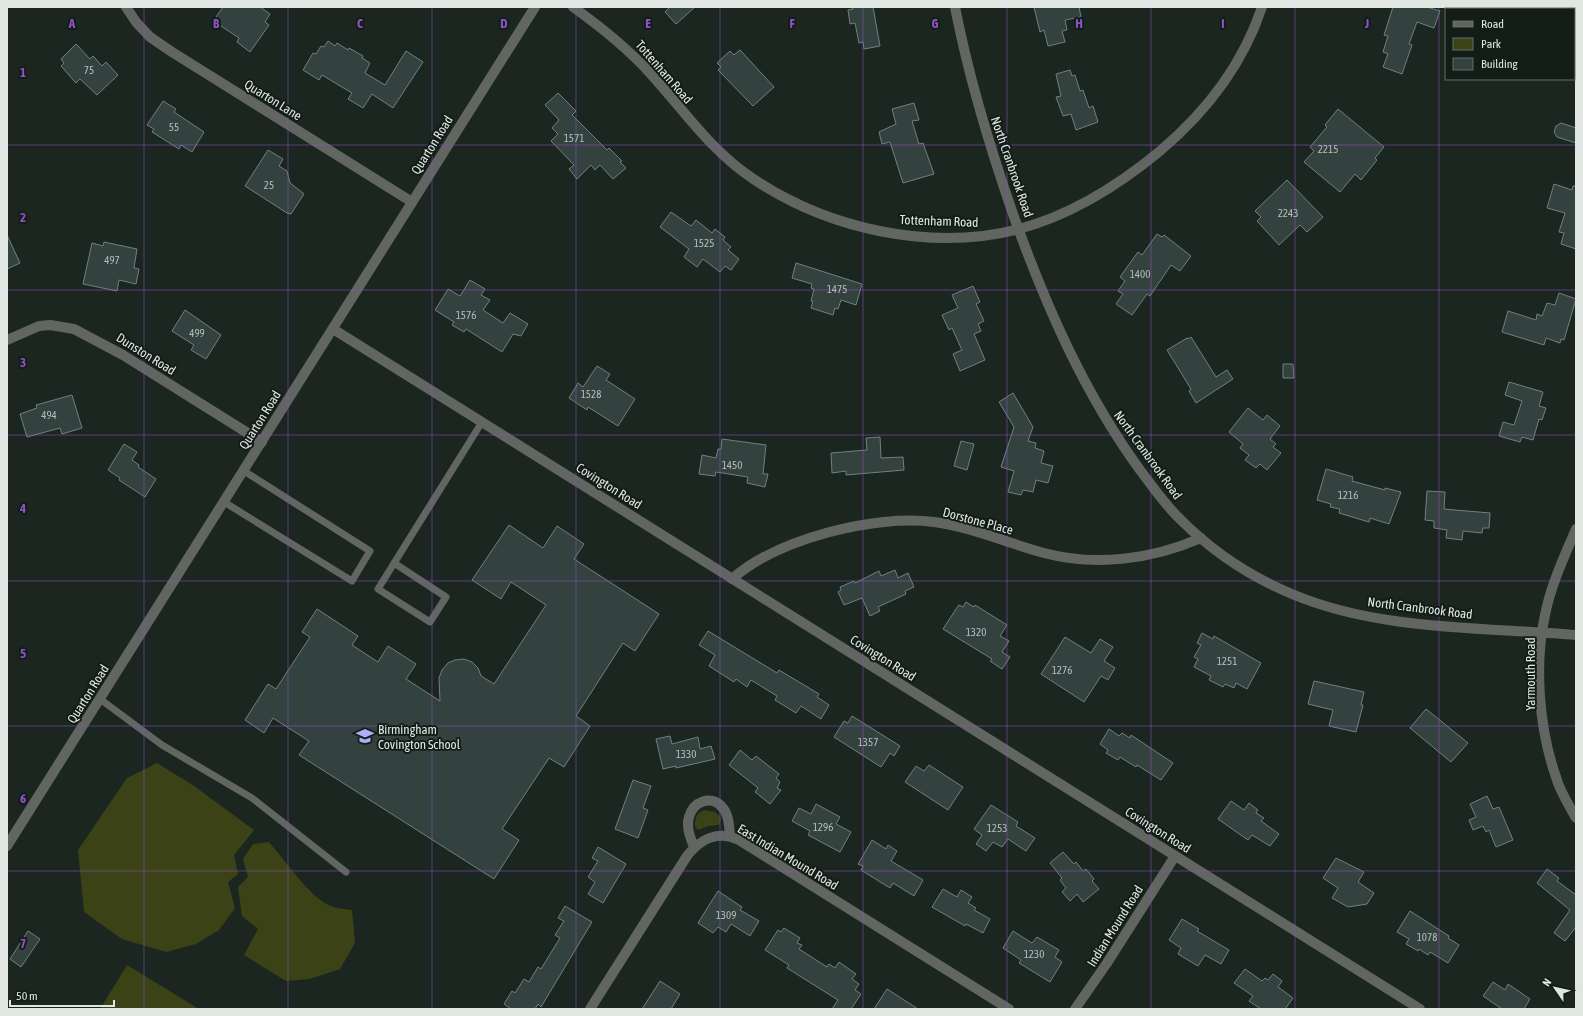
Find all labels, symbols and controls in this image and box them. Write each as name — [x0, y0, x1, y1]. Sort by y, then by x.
legend — [1445, 8, 1575, 80]
text: A — [68, 16, 76, 31]
text: B — [213, 16, 220, 31]
text: C — [357, 16, 363, 31]
text: D — [500, 16, 508, 31]
text: E — [645, 16, 651, 31]
text: F — [789, 16, 795, 31]
text: G — [932, 16, 939, 31]
text: H — [1075, 16, 1083, 31]
text: I — [1221, 16, 1225, 31]
text: J — [1364, 16, 1369, 31]
text: Road — [1481, 17, 1504, 31]
street label: Tottenham Road — [632, 37, 696, 107]
text: Park — [1481, 37, 1502, 51]
text: Building — [1481, 57, 1519, 71]
house number: 75 — [84, 64, 94, 76]
text: 1 — [20, 65, 26, 80]
street label: Quarton Lane — [242, 76, 304, 124]
street label: Quarton Road — [408, 113, 456, 177]
street label: North Cranbrook Road — [988, 115, 1036, 219]
house number: 55 — [169, 121, 179, 133]
house number: 1571 — [564, 132, 584, 144]
house number: 2215 — [1318, 143, 1338, 155]
house number: 25 — [264, 179, 274, 191]
house number: 2243 — [1278, 207, 1298, 219]
text: 2 — [20, 210, 26, 225]
street label: Tottenham Road — [899, 212, 979, 230]
house number: 1525 — [694, 237, 714, 249]
house number: 497 — [104, 254, 120, 266]
house number: 1400 — [1130, 268, 1150, 280]
house number: 1475 — [827, 283, 847, 295]
house number: 1576 — [456, 309, 476, 321]
house number: 499 — [189, 327, 205, 339]
street label: Dunston Road — [114, 330, 178, 378]
text: 3 — [20, 355, 26, 370]
street label: Quarton Road — [236, 388, 284, 452]
house number: 1528 — [581, 388, 601, 400]
street label: North Cranbrook Road — [1111, 408, 1185, 502]
house number: 494 — [41, 409, 57, 421]
house number: 1450 — [722, 459, 742, 471]
street label: Covington Road — [573, 460, 645, 512]
house number: 1216 — [1338, 489, 1358, 501]
text: 4 — [19, 501, 26, 516]
street label: Dorstone Place — [941, 504, 1015, 538]
street label: North Cranbrook Road — [1367, 594, 1473, 622]
house number: 1320 — [966, 626, 986, 638]
street label: Covington Road — [847, 632, 919, 684]
street label: Yarmouth Road — [1523, 637, 1538, 711]
text: 5 — [20, 646, 26, 661]
house number: 1251 — [1217, 655, 1237, 667]
street label: Quarton Road — [64, 662, 112, 726]
house number: 1276 — [1052, 664, 1072, 676]
place label: Birmingham Covington School — [378, 722, 461, 752]
school or university icon: Birmingham Covington School — [355, 726, 375, 746]
house number: 1357 — [858, 736, 878, 748]
house number: 1330 — [676, 748, 696, 760]
text: 6 — [20, 791, 26, 806]
street label: Covington Road — [1122, 804, 1194, 856]
street label: East Indian Mound Road — [735, 821, 841, 893]
house number: 1296 — [813, 821, 833, 833]
house number: 1253 — [987, 822, 1007, 834]
street label: Indian Mound Road — [1084, 883, 1146, 969]
house number: 1309 — [716, 909, 736, 921]
house number: 1078 — [1417, 931, 1437, 943]
text: 7 — [20, 936, 26, 951]
house number: 1230 — [1024, 948, 1044, 960]
north arrow — [1535, 968, 1575, 1008]
text: N — [1540, 976, 1554, 988]
scale bar — [10, 982, 114, 1008]
text: 50 m — [16, 989, 38, 1003]

